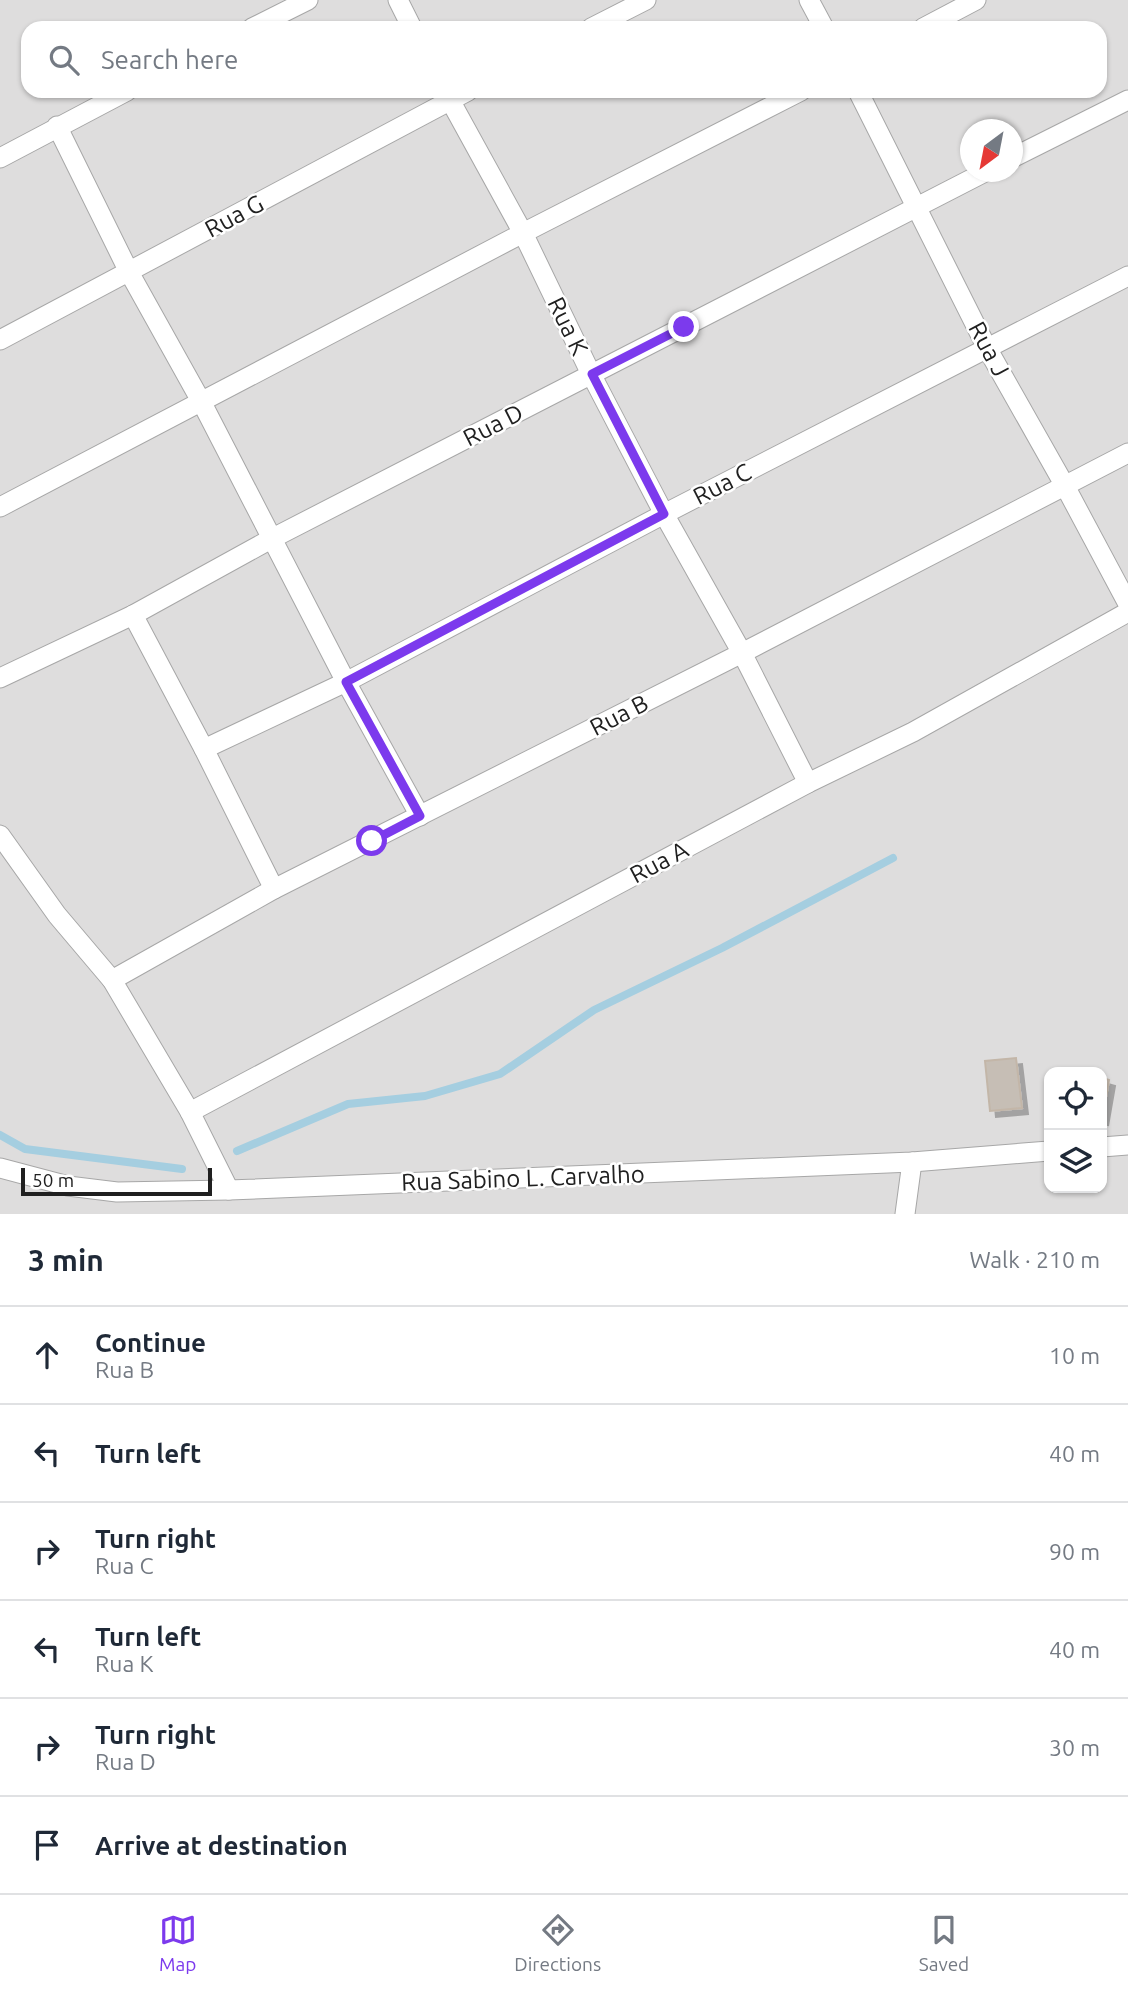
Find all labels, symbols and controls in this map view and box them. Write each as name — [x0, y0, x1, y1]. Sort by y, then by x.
search box — [21, 21, 1107, 98]
icon: search — [45, 41, 83, 79]
text: Search here — [101, 45, 238, 74]
north arrow — [960, 119, 1023, 182]
street label: Rua G — [200, 189, 268, 243]
street label: Rua K — [542, 293, 594, 360]
route end — [668, 311, 699, 342]
street label: Rua J — [963, 317, 1015, 381]
street label: Rua D — [459, 399, 527, 451]
street label: Rua C — [689, 458, 756, 510]
street label: Rua B — [585, 689, 653, 741]
route start — [356, 825, 387, 856]
street label: Rua A — [625, 835, 693, 888]
map controls — [1044, 1067, 1107, 1193]
button: locate — [1044, 1067, 1107, 1130]
button: layers — [1044, 1130, 1107, 1193]
street label: Rua Sabino L. Carvalho — [401, 1160, 645, 1196]
scale bar — [21, 1165, 212, 1197]
text: 50 m — [32, 1169, 74, 1191]
text: 3 min — [28, 1243, 104, 1277]
text: Walk · 210 m — [969, 1247, 1100, 1272]
text: Continue — [95, 1328, 206, 1357]
icon: ahead — [28, 1336, 66, 1374]
text: 10 m — [1049, 1343, 1100, 1368]
text: Rua B — [95, 1357, 154, 1382]
icon: left — [28, 1434, 66, 1472]
text: Turn left — [95, 1439, 201, 1468]
text: 40 m — [1049, 1441, 1100, 1466]
text: Turn right — [95, 1524, 216, 1553]
icon: right — [28, 1532, 66, 1570]
text: 90 m — [1049, 1539, 1100, 1564]
text: Rua C — [95, 1553, 154, 1578]
text: Turn left — [95, 1622, 201, 1651]
icon: left — [28, 1630, 66, 1668]
text: 40 m — [1049, 1637, 1100, 1662]
text: Rua K — [95, 1651, 154, 1676]
text: Turn right — [95, 1720, 216, 1749]
icon: right — [28, 1728, 66, 1766]
text: 30 m — [1049, 1735, 1100, 1760]
text: Rua D — [95, 1749, 156, 1774]
icon: arrive — [28, 1826, 66, 1864]
text: Arrive at destination — [95, 1831, 348, 1860]
tab: Map — [159, 1911, 197, 1975]
tab: Directions — [514, 1911, 601, 1975]
tab: Saved — [919, 1911, 969, 1975]

